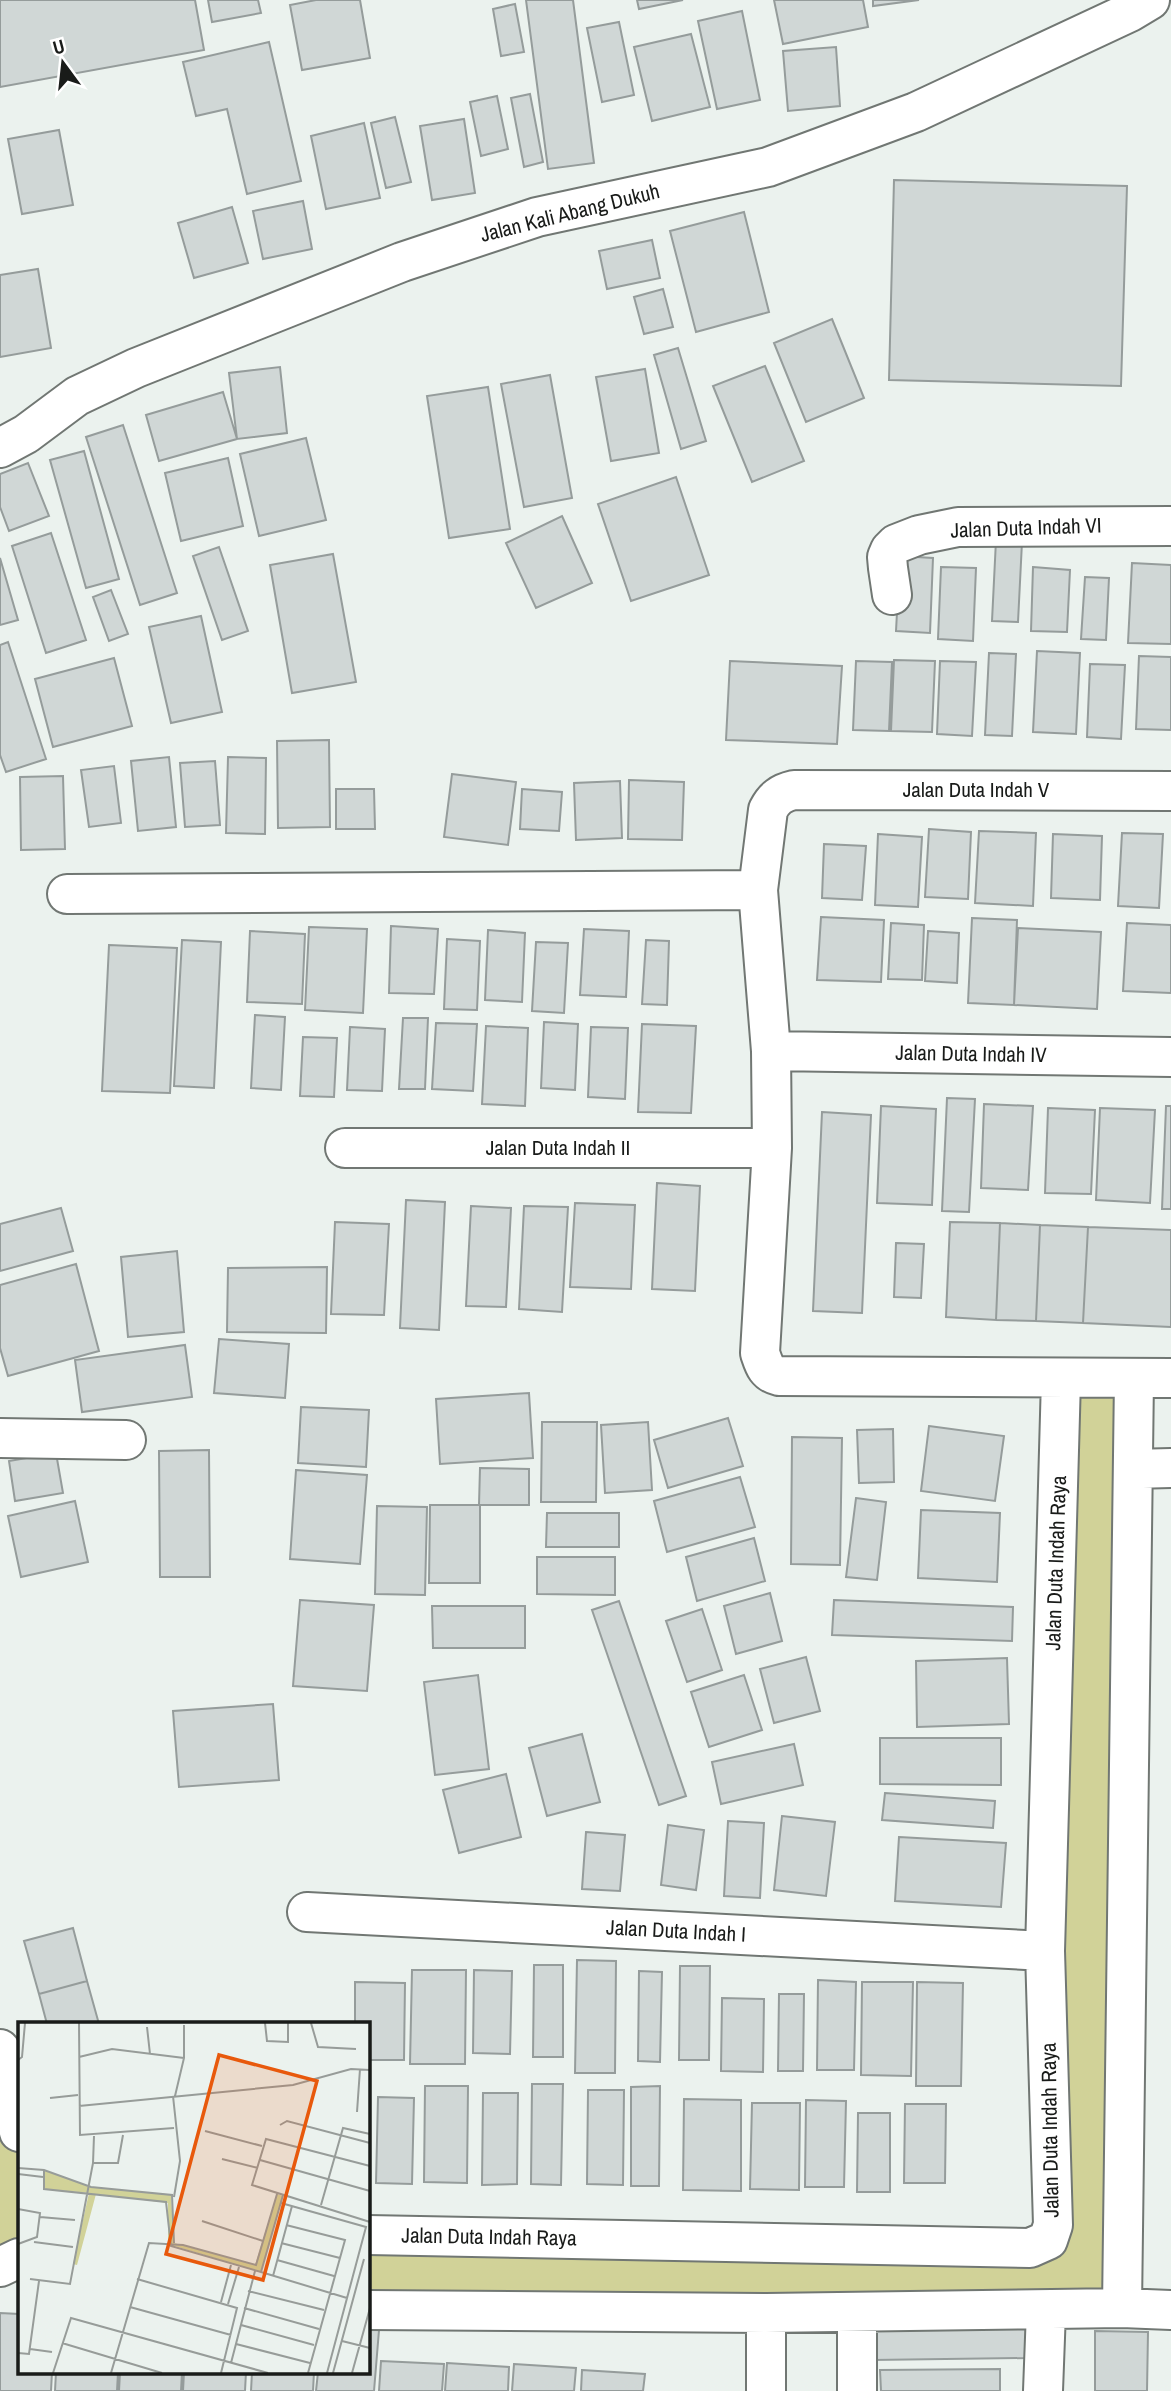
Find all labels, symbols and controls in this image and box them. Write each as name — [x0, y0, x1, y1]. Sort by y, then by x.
north arrow — [28, 28, 98, 98]
text: U — [50, 33, 67, 61]
street label: Jalan Kali Abang Dukuh — [477, 176, 663, 249]
street label: Jalan Duta Indah VI — [950, 510, 1102, 545]
street label: Jalan Duta Indah V — [903, 775, 1050, 804]
street label: Jalan Duta Indah IV — [895, 1038, 1047, 1069]
street label: Jalan Duta Indah II — [486, 1133, 630, 1162]
street label: Jalan Duta Indah Raya — [1038, 1475, 1073, 1651]
street label: Jalan Duta Indah I — [605, 1912, 747, 1949]
inset map — [18, 2022, 369, 2374]
street label: Jalan Duta Indah Raya — [1033, 2042, 1066, 2218]
street label: Jalan Duta Indah Raya — [401, 2220, 577, 2253]

